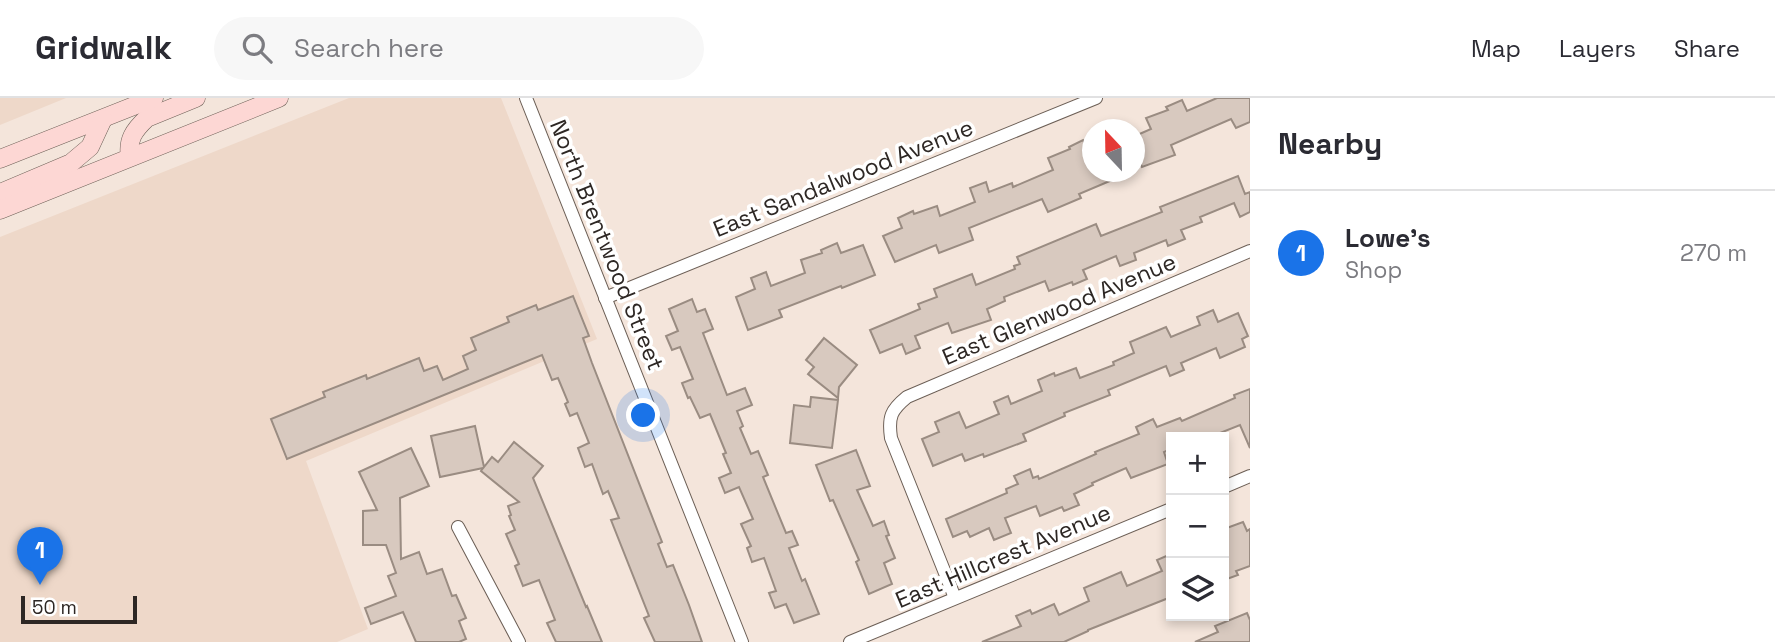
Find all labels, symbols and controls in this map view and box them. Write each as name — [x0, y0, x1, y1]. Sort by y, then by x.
search box — [214, 17, 704, 80]
text: Gridwalk — [35, 27, 172, 69]
icon: search — [238, 29, 276, 67]
text: Search here — [294, 31, 444, 65]
text: Map — [1471, 33, 1521, 64]
text: Layers — [1559, 33, 1636, 64]
text: Share — [1674, 33, 1740, 64]
street label: East Sandalwood Avenue — [709, 112, 977, 244]
street label: North Brentwood Street — [543, 115, 671, 375]
north arrow — [1082, 119, 1145, 182]
text: Nearby — [1278, 124, 1382, 163]
text: Lowe's — [1345, 221, 1431, 255]
text: 1 — [1296, 238, 1306, 268]
text: 270 m — [1680, 238, 1747, 268]
street label: East Glenwood Avenue — [938, 246, 1180, 372]
text: Shop — [1345, 255, 1402, 285]
your location — [626, 398, 660, 432]
map controls — [1166, 432, 1229, 621]
button: + — [1166, 432, 1229, 495]
button: − — [1166, 495, 1229, 558]
street label: East Hillcrest Avenue — [891, 497, 1115, 615]
pin: 1 — [17, 527, 63, 585]
button: layers — [1166, 558, 1229, 621]
scale bar — [21, 593, 136, 625]
text: 50 m — [32, 595, 77, 620]

